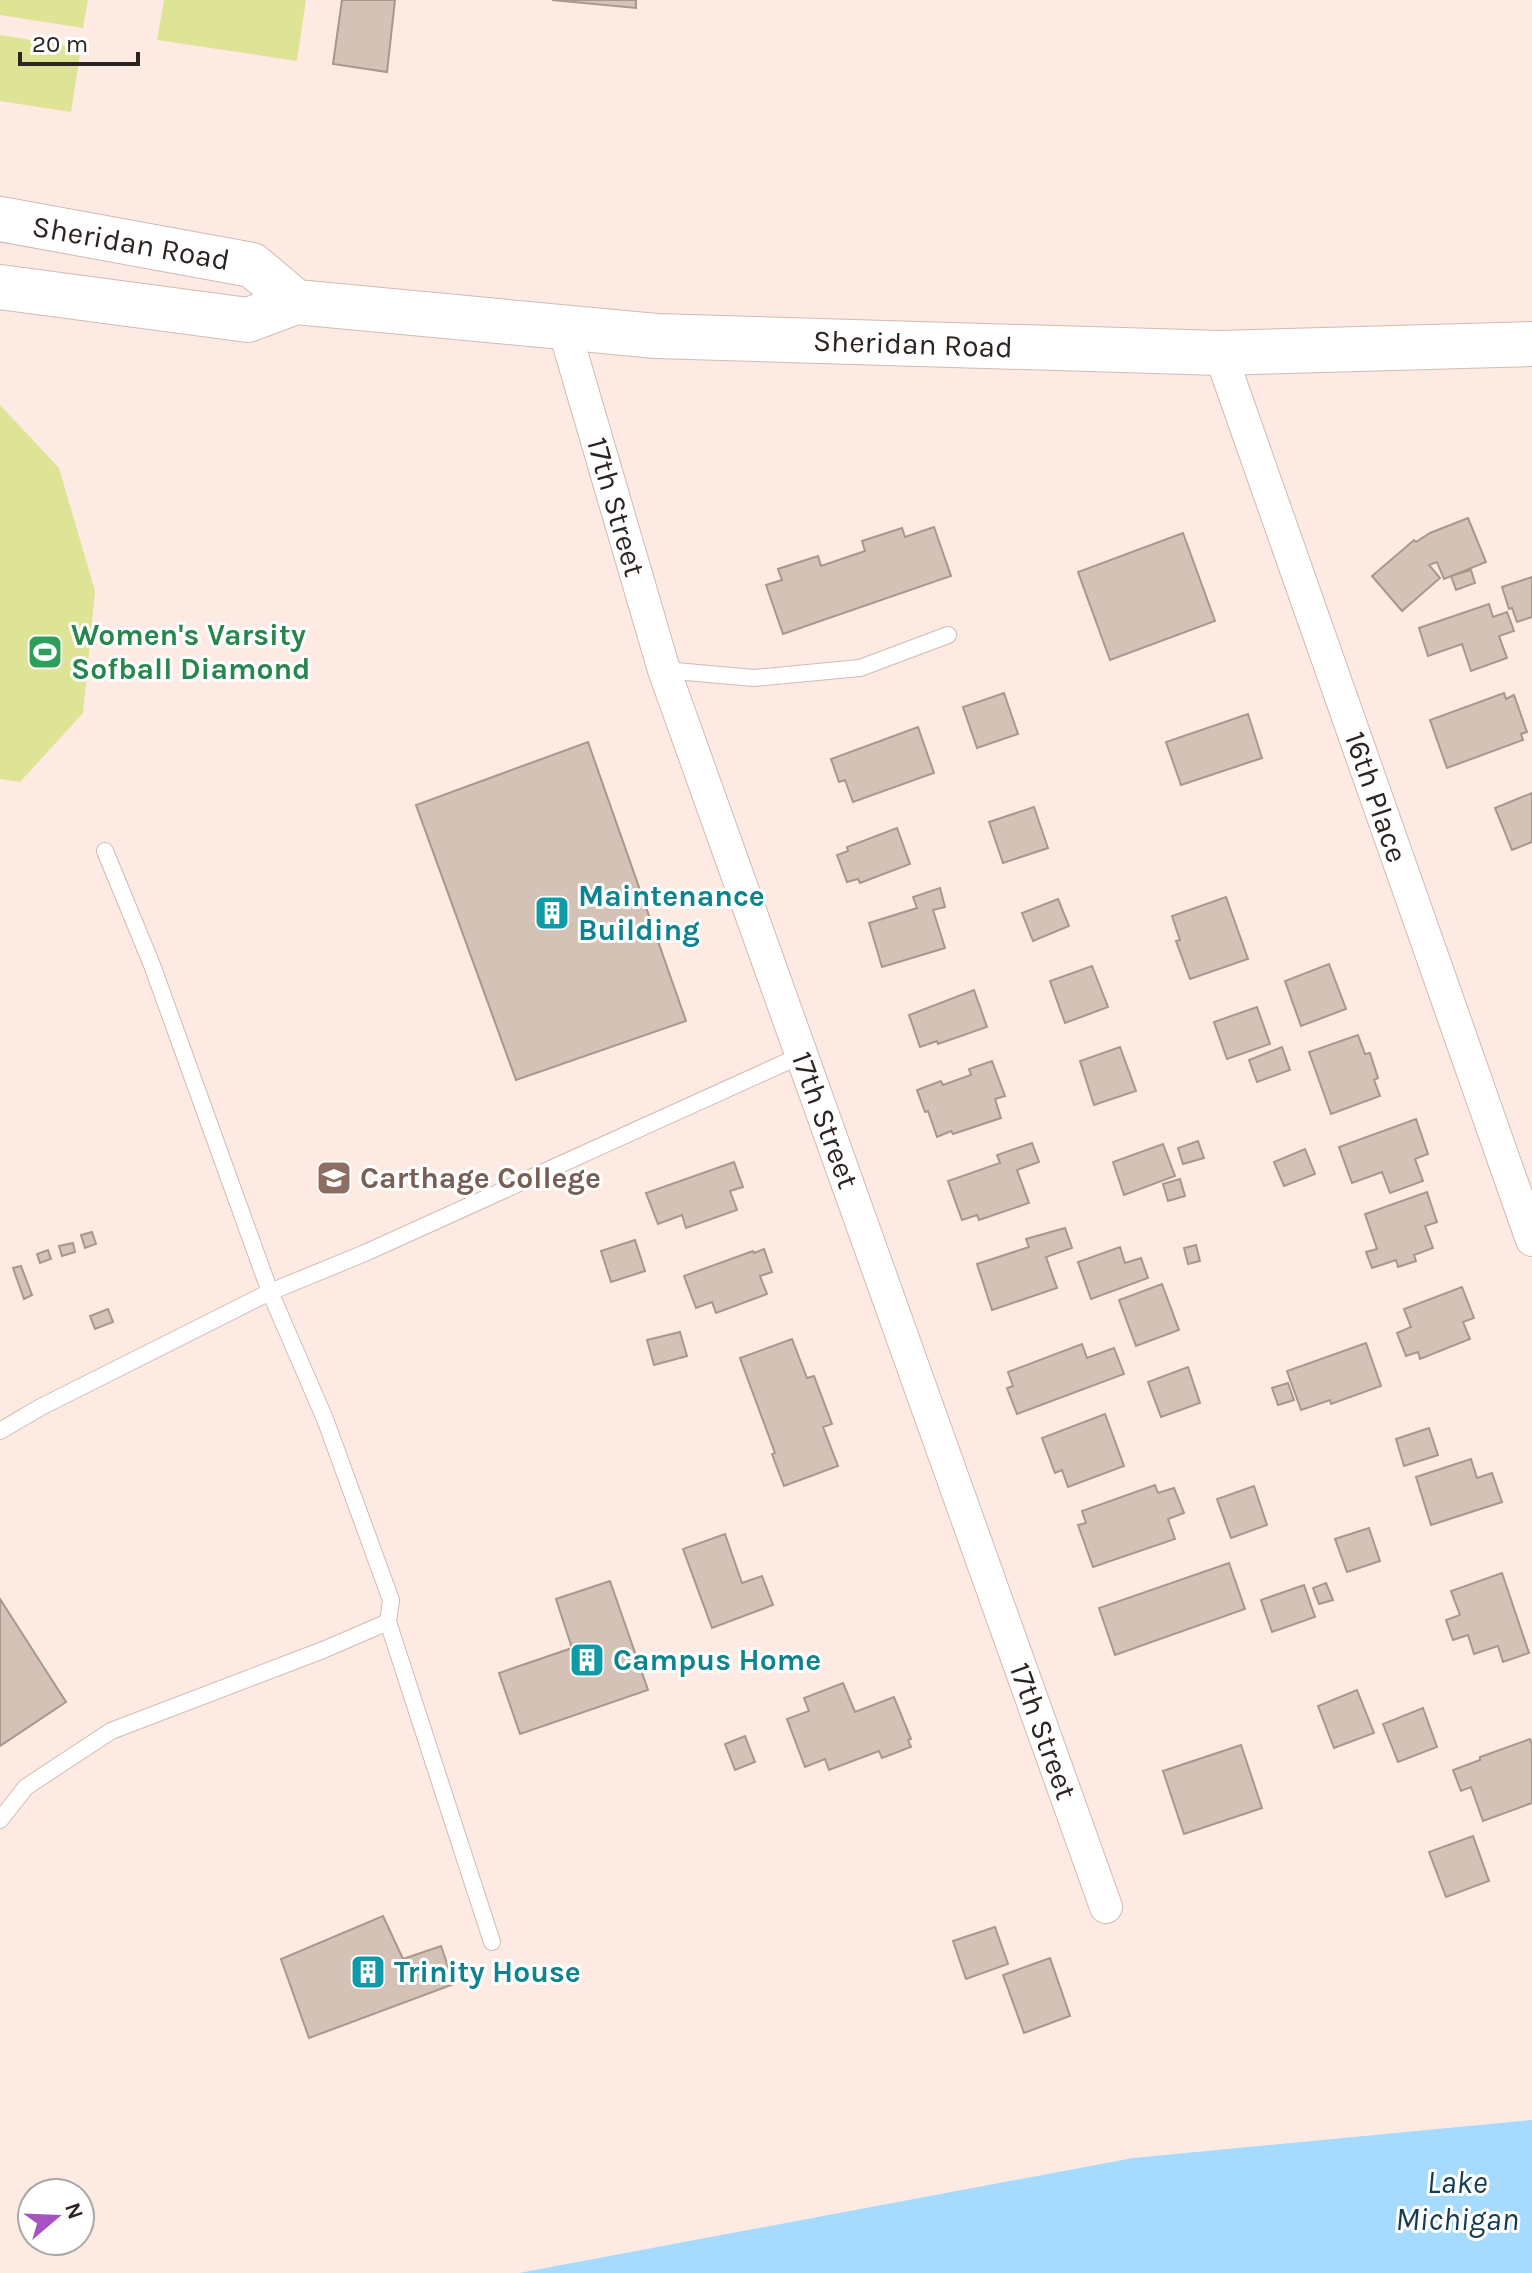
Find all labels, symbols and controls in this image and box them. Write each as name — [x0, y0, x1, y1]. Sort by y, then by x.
scale bar — [20, 16, 138, 66]
text: 20 m — [32, 30, 88, 58]
street label: Sheridan Road — [29, 208, 233, 278]
street label: Sheridan Road — [812, 323, 1014, 365]
street label: 17th Street — [579, 433, 653, 581]
place label: Women's Varsity Sofball Diamond — [71, 617, 311, 687]
sports icon: Women's Varsity Sofball Diamond — [26, 633, 64, 671]
street label: 16th Place — [1337, 727, 1415, 867]
place label: Maintenance Building — [578, 878, 765, 948]
building icon: Maintenance Building — [533, 894, 571, 932]
street label: 17th Street — [784, 1047, 866, 1193]
school or university icon: Carthage College — [315, 1159, 353, 1197]
place label: Carthage College — [360, 1160, 601, 1196]
building icon: Campus Home — [568, 1641, 606, 1679]
place label: Campus Home — [613, 1642, 821, 1678]
street label: 17th Street — [1002, 1658, 1084, 1804]
building icon: Trinity House — [349, 1953, 387, 1991]
place label: Trinity House — [394, 1954, 581, 1990]
water label: Lake Michigan — [1395, 2164, 1519, 2238]
north arrow — [16, 2177, 96, 2257]
text: N — [59, 2199, 89, 2223]

